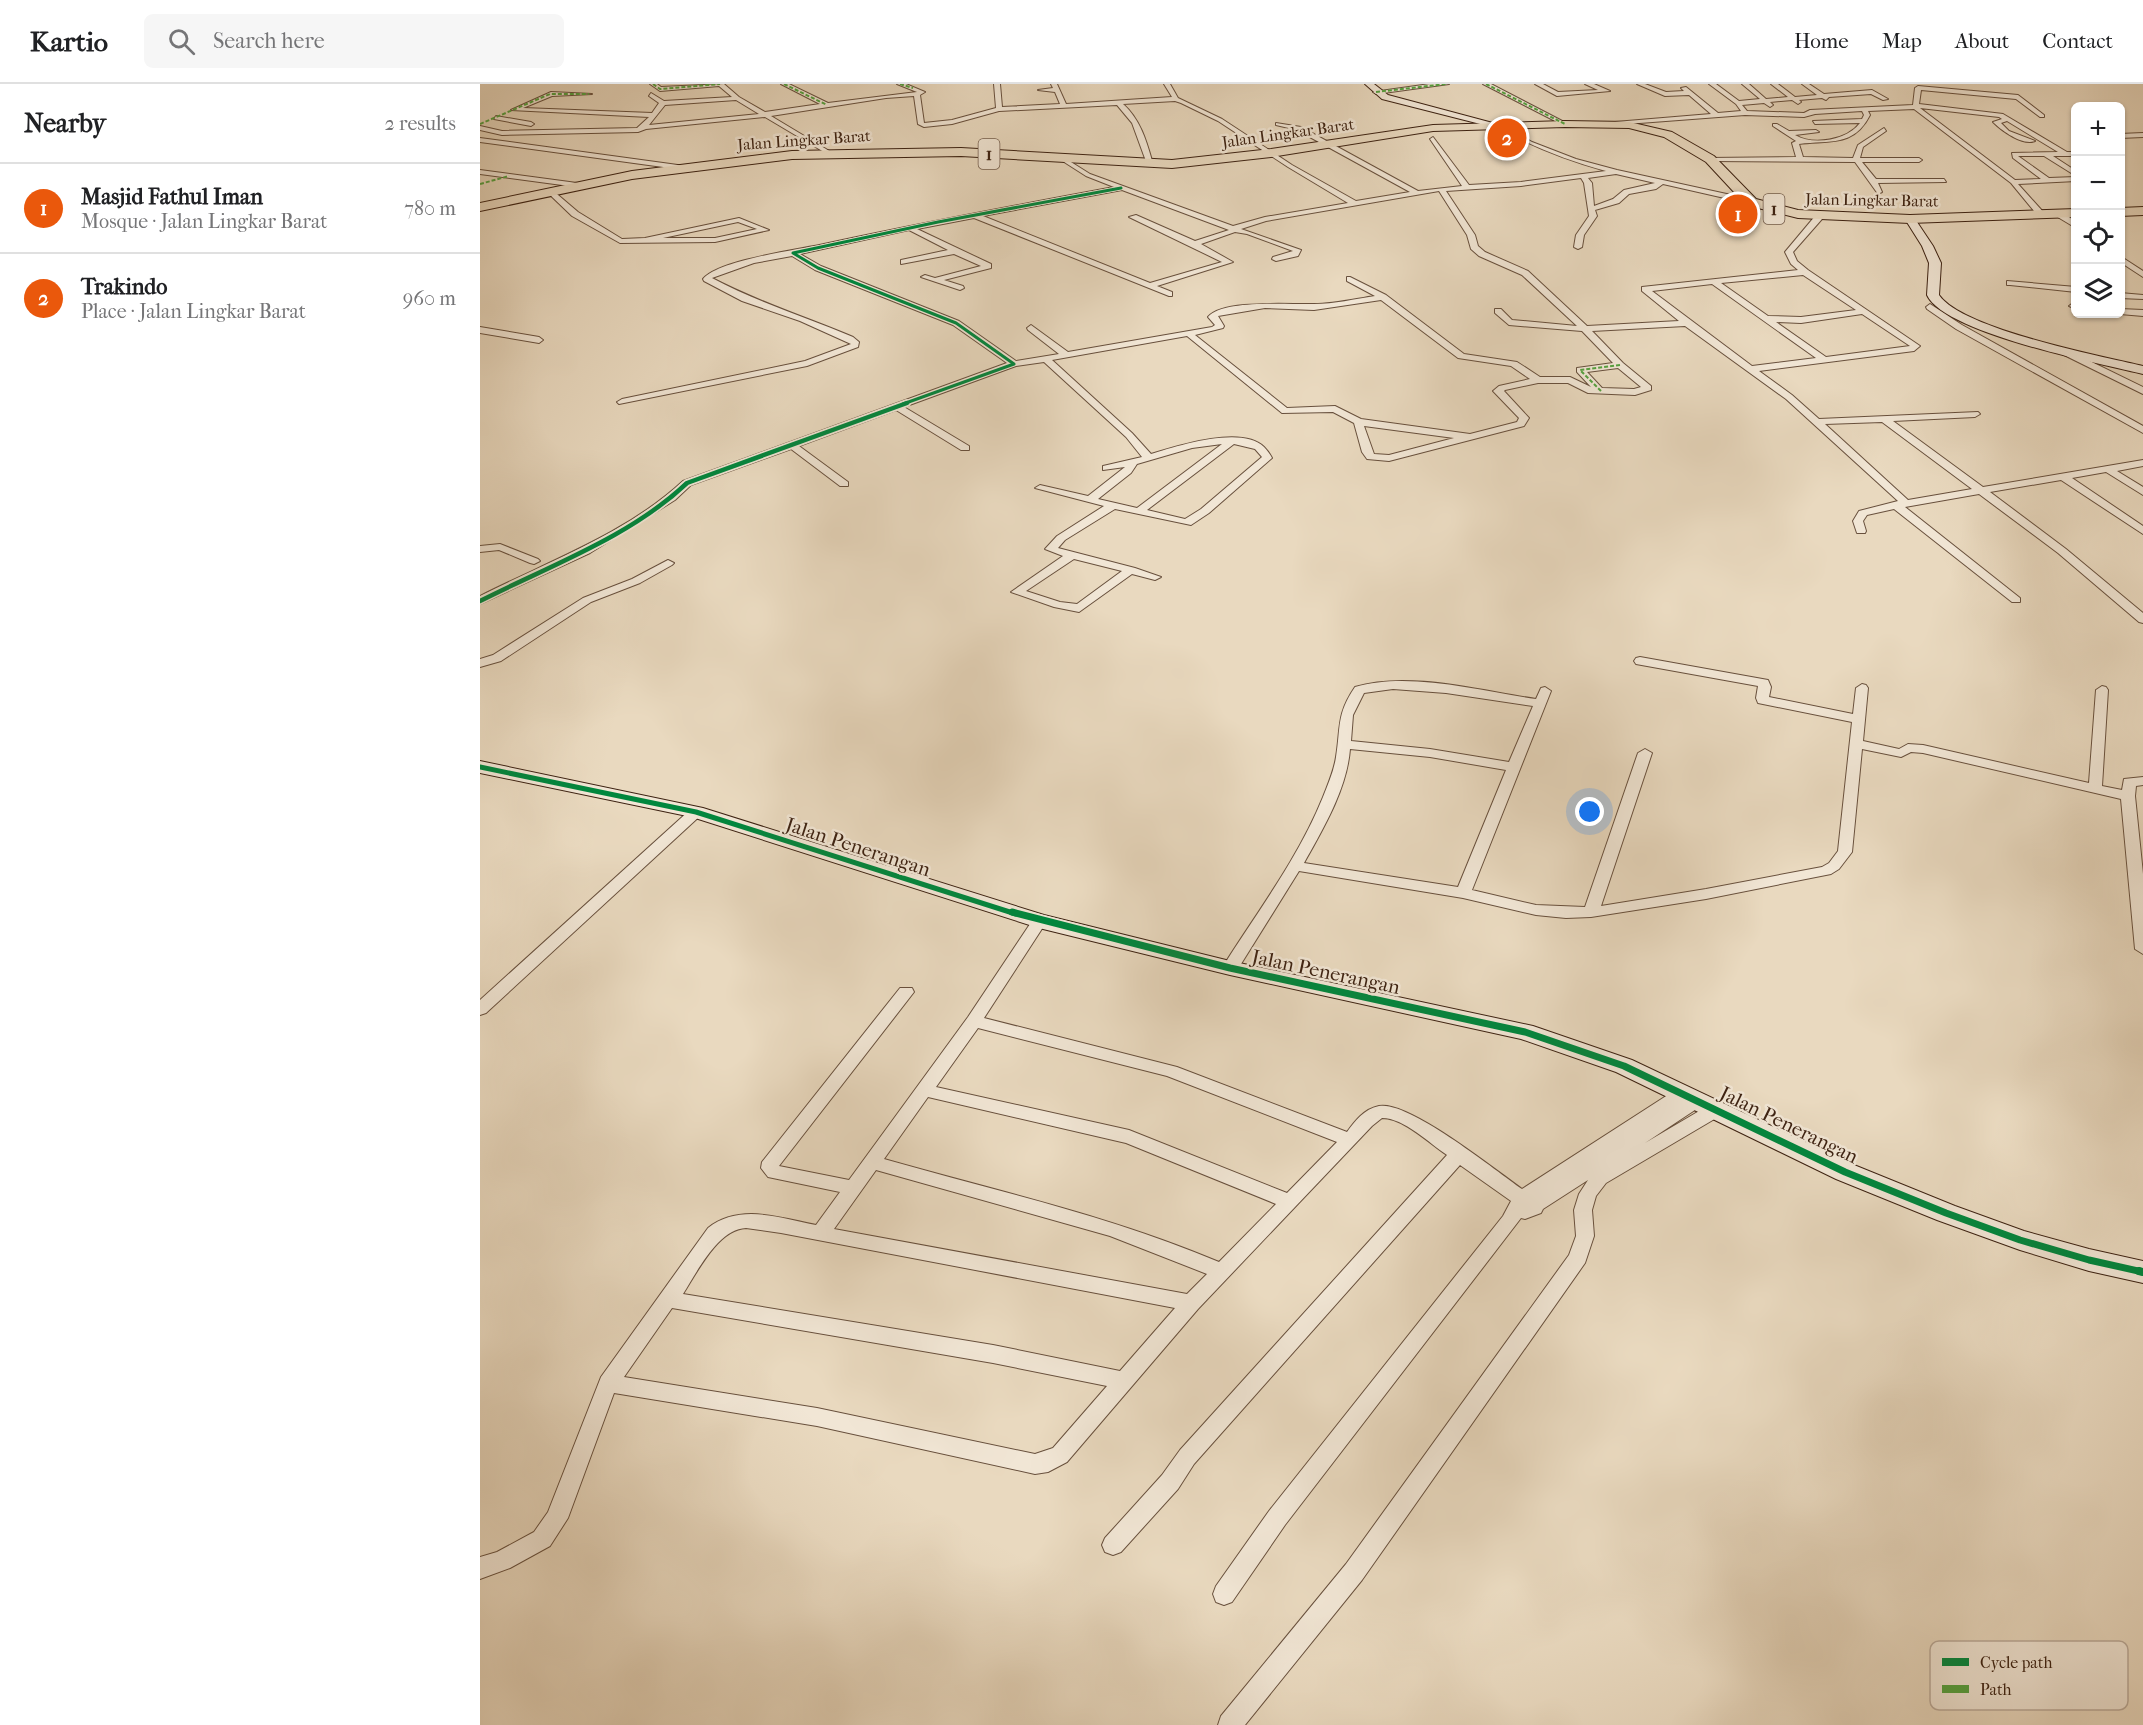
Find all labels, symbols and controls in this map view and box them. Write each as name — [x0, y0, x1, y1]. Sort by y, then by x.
search box — [144, 14, 564, 68]
text: Kartio — [30, 25, 108, 58]
icon: search — [165, 25, 198, 58]
text: Search here — [213, 28, 325, 54]
text: Home — [1794, 29, 1849, 53]
text: Map — [1882, 29, 1922, 53]
text: About — [1955, 29, 2009, 53]
text: Contact — [2042, 29, 2113, 53]
map controls — [2071, 102, 2125, 318]
button: + — [2071, 102, 2125, 156]
text: Nearby — [24, 108, 106, 139]
text: 2 results — [385, 112, 456, 135]
street label: Jalan Lingkar Barat — [1219, 114, 1356, 152]
pin: 2 — [1488, 116, 1526, 160]
street label: Jalan Lingkar Barat — [735, 126, 871, 154]
road number: 1 — [978, 139, 1000, 169]
button: − — [2071, 156, 2125, 210]
text: Masjid Fathul Iman — [81, 184, 263, 210]
street label: Jalan Lingkar Barat — [1803, 189, 1939, 211]
pin: 1 — [1718, 192, 1758, 236]
road number: 1 — [1764, 194, 1784, 224]
text: 1 — [40, 197, 47, 220]
text: 780 m — [404, 197, 456, 220]
text: Mosque · Jalan Lingkar Barat — [81, 210, 327, 233]
button: locate — [2071, 210, 2125, 264]
button: layers — [2071, 264, 2125, 318]
text: Trakindo — [81, 274, 168, 300]
text: 2 — [38, 287, 49, 310]
text: 960 m — [403, 287, 456, 310]
text: Place · Jalan Lingkar Barat — [81, 300, 306, 323]
your location — [1575, 797, 1604, 826]
street label: Jalan Penerangan — [781, 812, 934, 881]
street label: Jalan Penerangan — [1248, 945, 1403, 999]
street label: Jalan Penerangan — [1714, 1081, 1862, 1169]
legend — [1930, 1641, 2128, 1710]
text: Cycle path — [1980, 1653, 2052, 1672]
text: Path — [1980, 1680, 2012, 1699]

